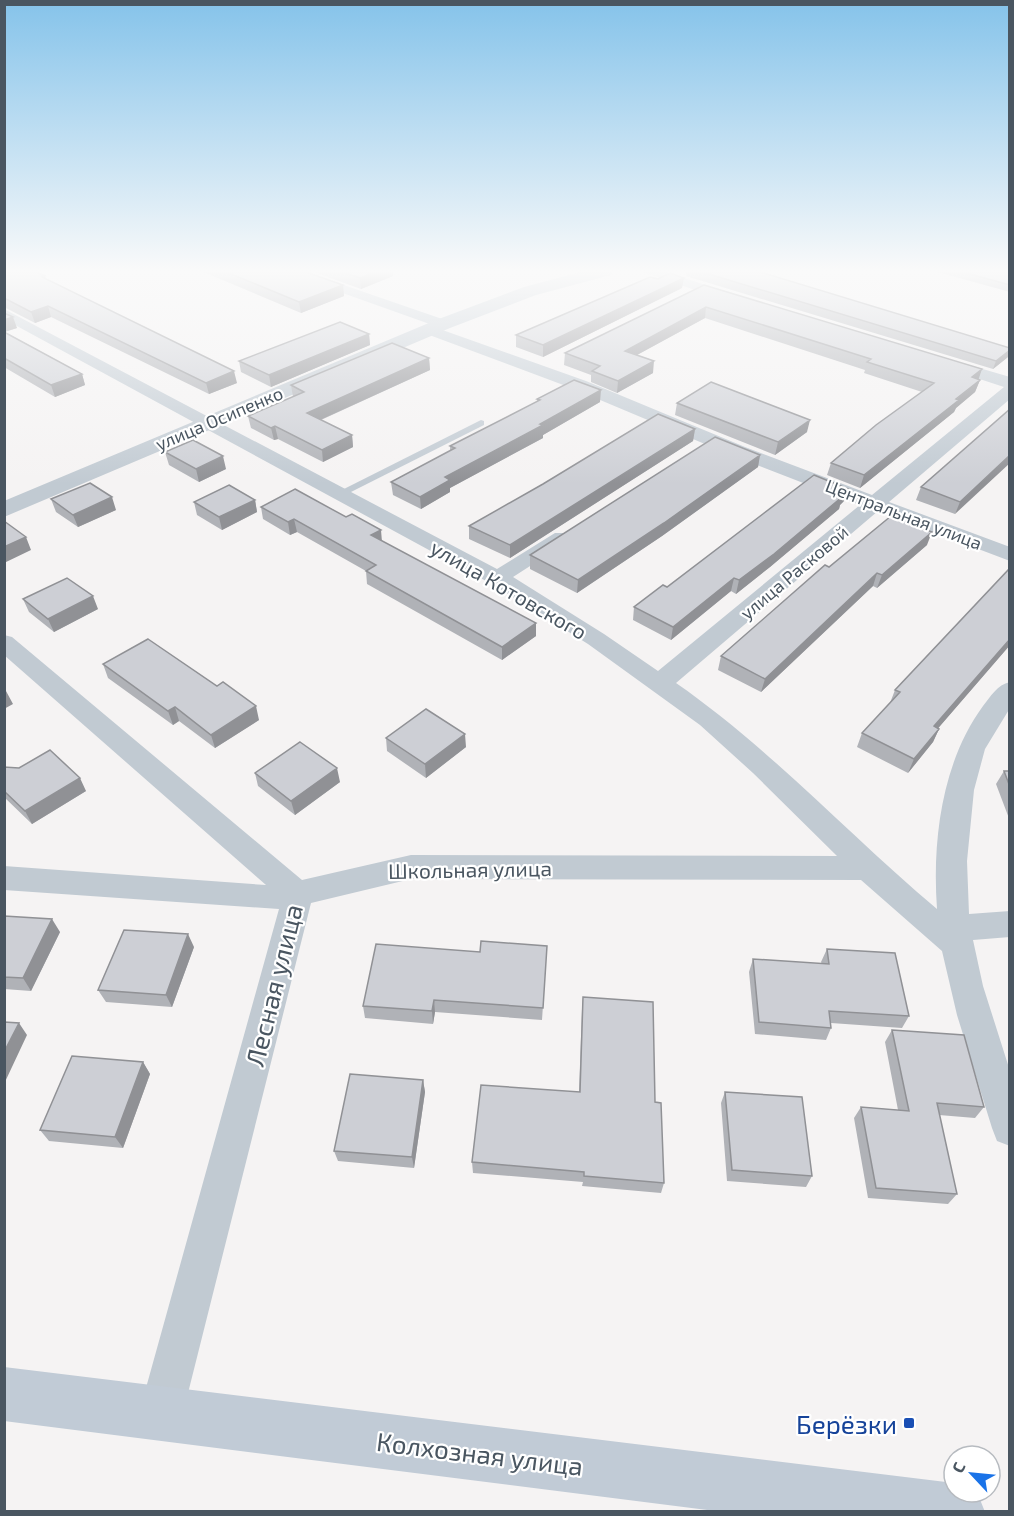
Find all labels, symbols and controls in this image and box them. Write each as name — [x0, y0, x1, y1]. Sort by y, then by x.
street label: улица Осипенко — [152, 381, 286, 455]
street label: Центральная улица — [823, 474, 985, 554]
street label: улица Расковой — [735, 520, 853, 624]
street label: улица Котовского — [426, 534, 592, 645]
street label: Школьная улица — [388, 855, 552, 884]
street label: Лесная улица — [238, 901, 309, 1069]
place label: Берёзки — [796, 1408, 897, 1439]
marker: Берёзки — [902, 1416, 916, 1430]
street label: Колхозная улица — [375, 1425, 585, 1482]
north arrow — [942, 1444, 1002, 1504]
text: С — [947, 1459, 969, 1476]

